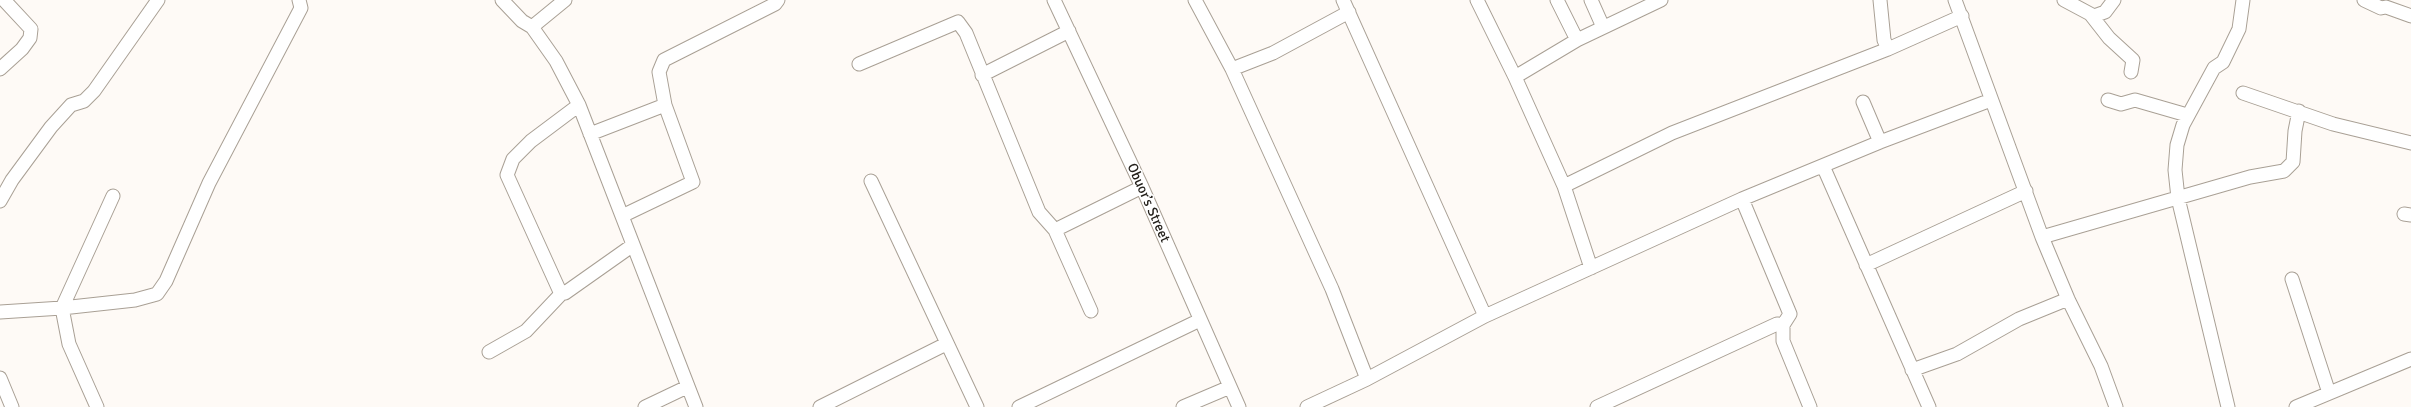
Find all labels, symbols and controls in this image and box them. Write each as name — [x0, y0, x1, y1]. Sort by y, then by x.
street label: Obuor’s Street — [1123, 161, 1173, 245]

